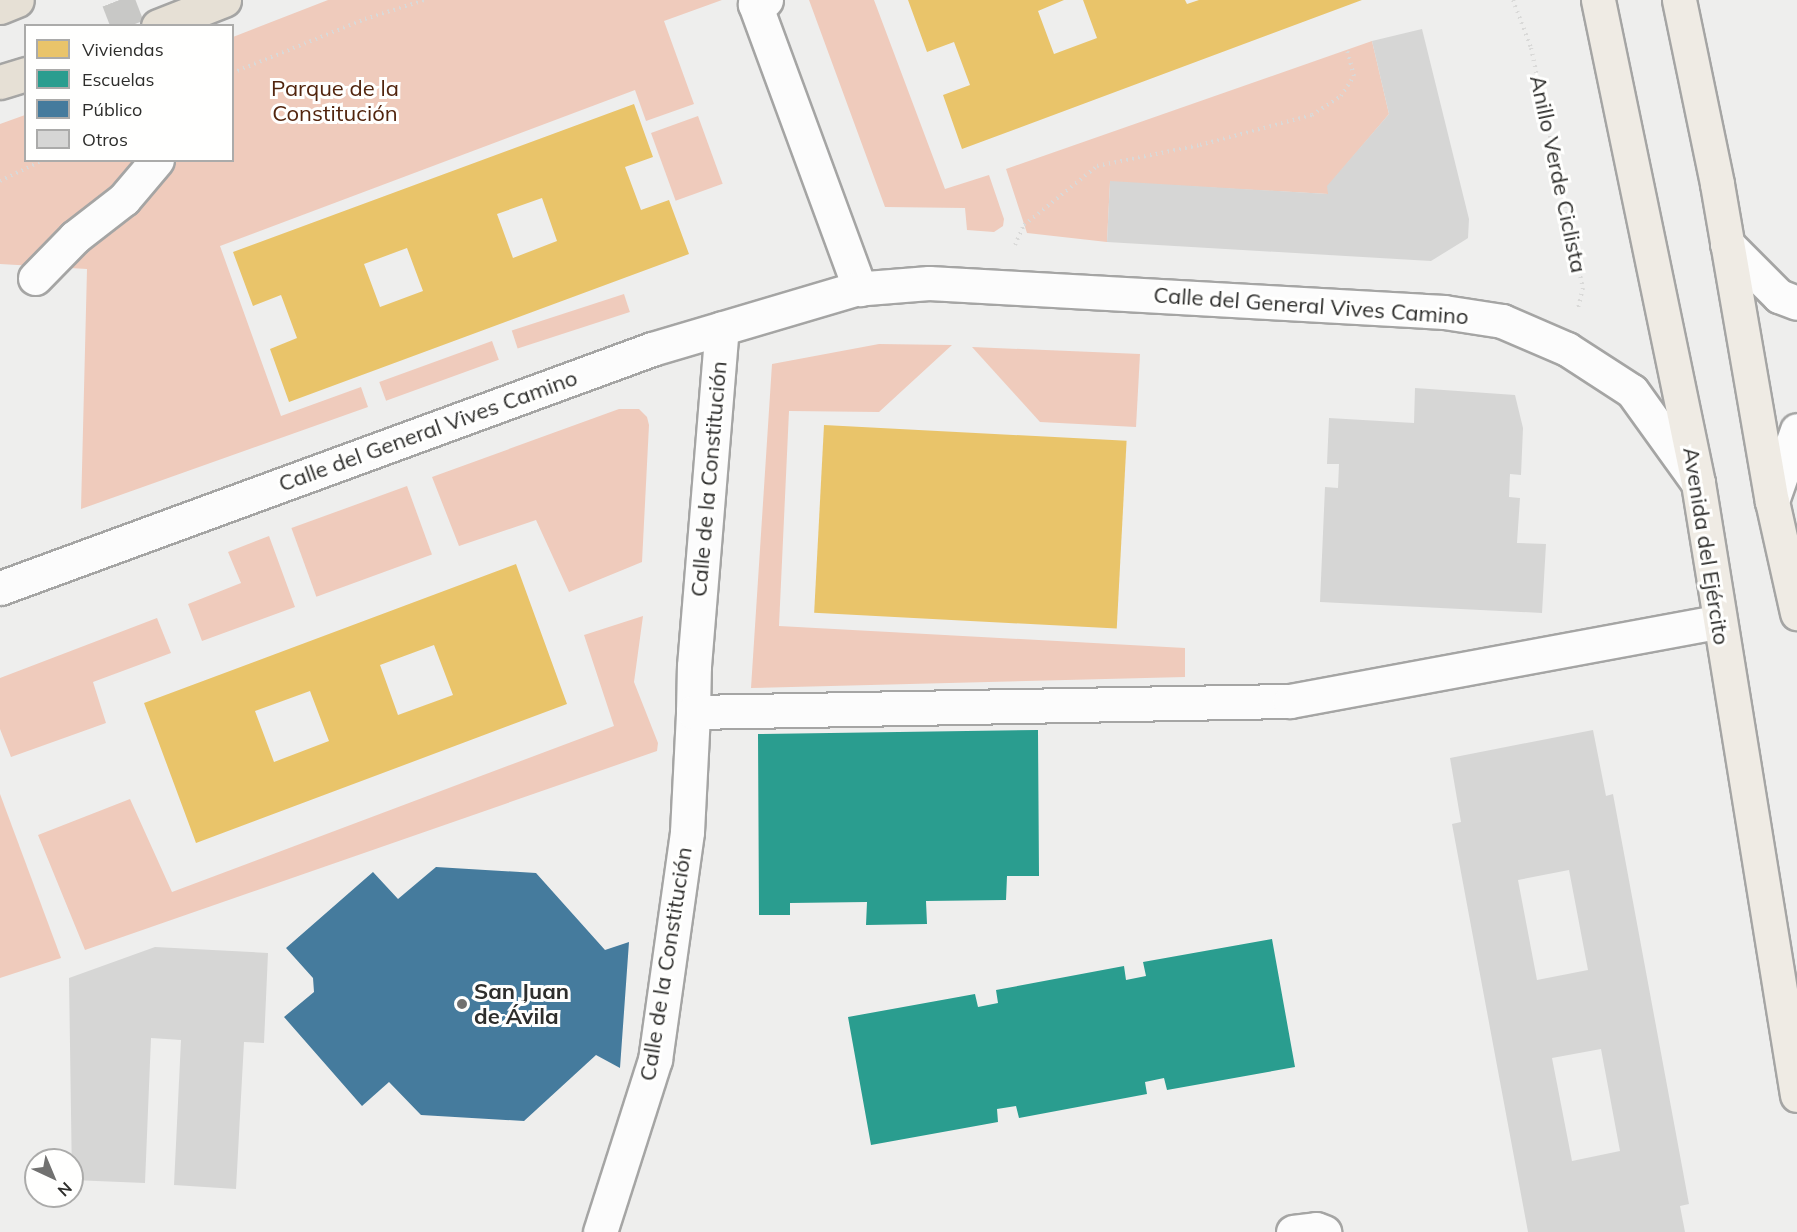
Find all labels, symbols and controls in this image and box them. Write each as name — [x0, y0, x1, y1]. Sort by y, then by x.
legend — [24, 24, 234, 162]
text: Viviendas — [82, 38, 164, 61]
text: Escuelas — [82, 68, 154, 91]
street label: Anillo Verde Ciclista — [1524, 73, 1592, 275]
park label: Parque de la Constitución — [271, 75, 399, 126]
text: Público — [82, 98, 142, 121]
text: Otros — [82, 128, 128, 151]
street label: Calle del General Vives Camino — [1153, 282, 1469, 330]
street label: Calle de la Constitución — [686, 360, 732, 598]
street label: Calle del General Vives Camino — [275, 365, 581, 497]
street label: Avenida del Ejército — [1677, 445, 1735, 647]
street label: Calle de la Constitución — [634, 845, 698, 1083]
place label: San Juan de Ávila — [474, 978, 569, 1030]
marker: San Juan de Ávila — [455, 997, 469, 1011]
north arrow — [24, 1148, 84, 1208]
text: N — [54, 1178, 76, 1201]

